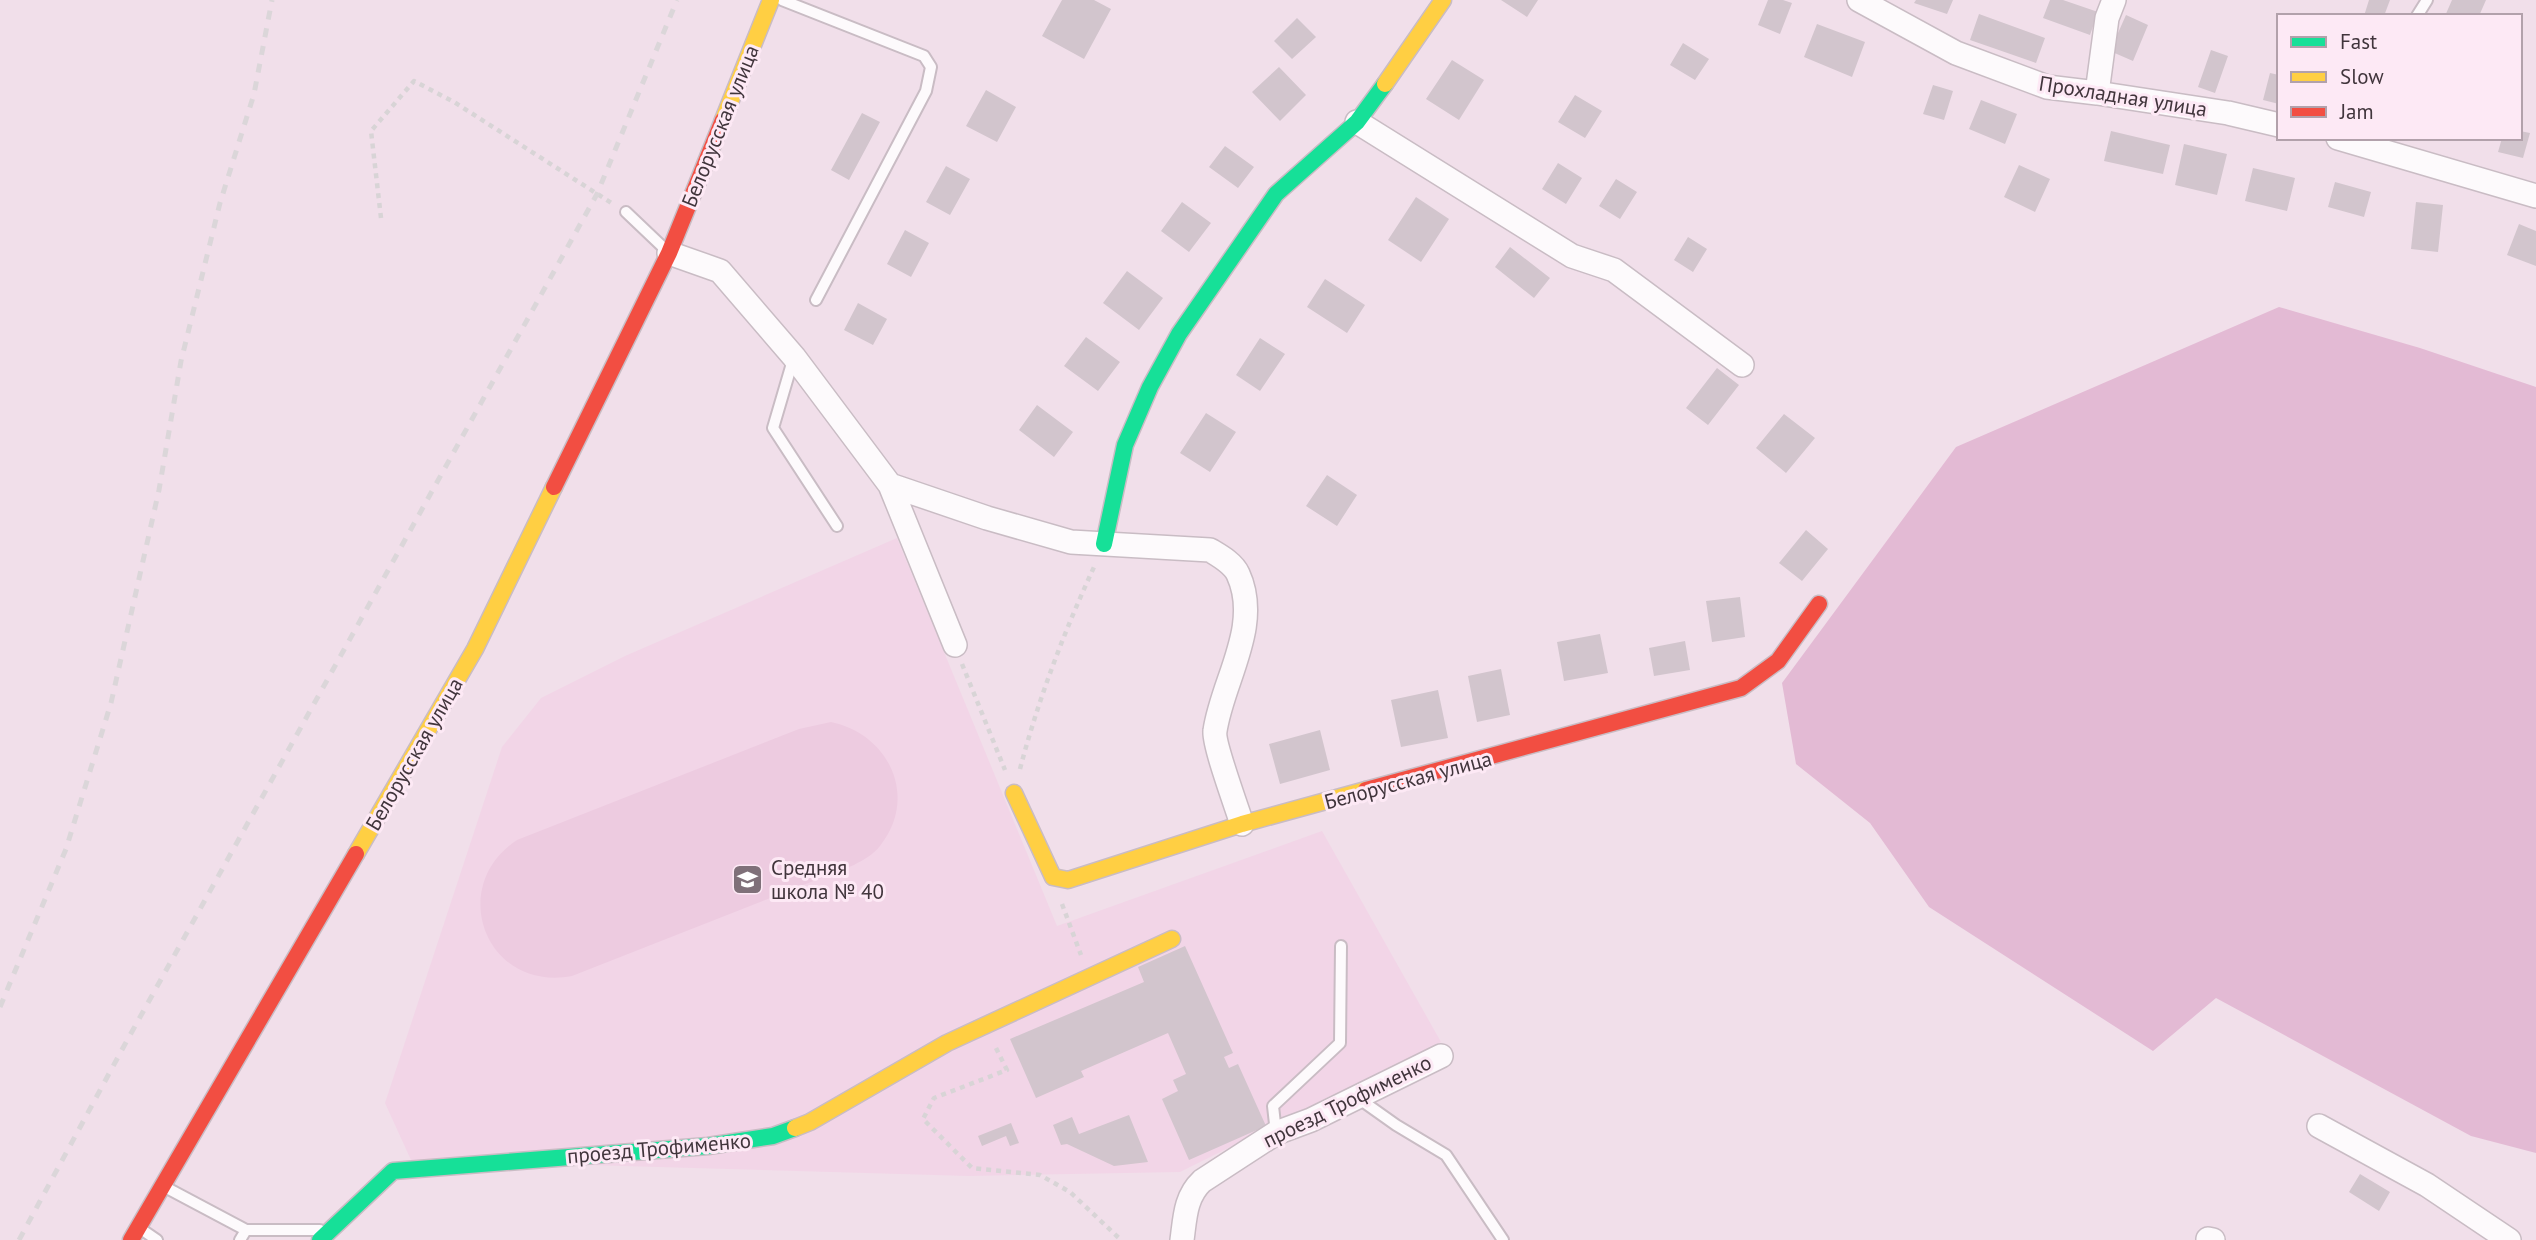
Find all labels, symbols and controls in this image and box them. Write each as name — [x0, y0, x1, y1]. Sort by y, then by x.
legend — [2277, 14, 2522, 140]
text: Fast — [2340, 28, 2377, 55]
street label: Белорусская улица — [675, 41, 765, 211]
text: Slow — [2340, 63, 2384, 90]
street label: Прохладная улица — [2037, 69, 2209, 123]
text: Jam — [2339, 98, 2374, 125]
street label: Белорусская улица — [359, 673, 469, 835]
street label: Белорусская улица — [1321, 745, 1495, 815]
place label: Средняя школа № 40 — [771, 854, 884, 905]
school or university icon: Средняя школа № 40 — [731, 862, 765, 896]
street label: проезд Трофименко — [1258, 1048, 1436, 1154]
street label: проезд Трофименко — [566, 1127, 752, 1169]

